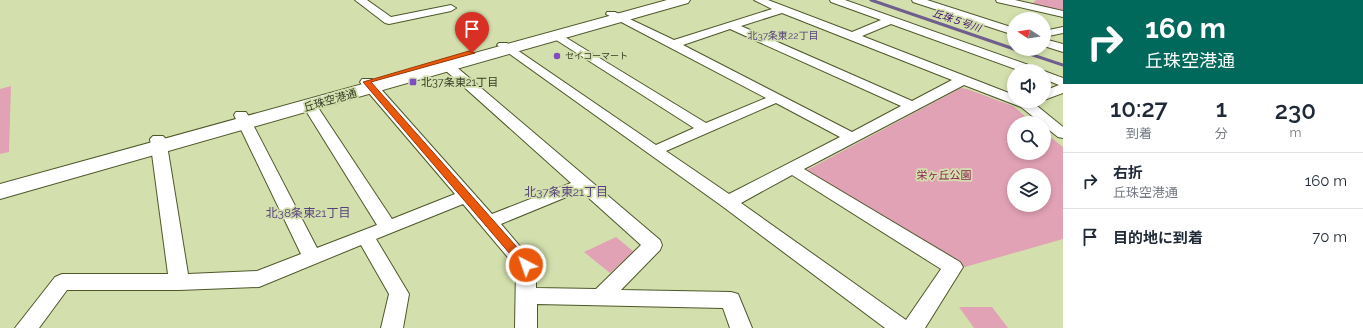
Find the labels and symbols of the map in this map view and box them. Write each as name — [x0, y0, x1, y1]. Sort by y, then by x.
water label: 丘珠５号川 — [931, 7, 983, 34]
pin — [455, 12, 489, 53]
north arrow — [1007, 12, 1051, 56]
district label: 北37条東22丁目 — [747, 30, 819, 41]
marker: セイコーマート — [552, 51, 562, 61]
place label: セイコーマート — [565, 51, 628, 61]
place label: 北37条東21丁目 — [421, 76, 498, 89]
marker: 北37条東21丁目 — [408, 77, 418, 87]
street label: 丘珠空港通 — [302, 87, 358, 114]
park label: 栄ヶ丘公園 — [917, 169, 972, 182]
district label: 北37条東21丁目 — [524, 185, 608, 199]
district label: 北38条東21丁目 — [266, 206, 350, 220]
position arrow — [505, 244, 547, 286]

